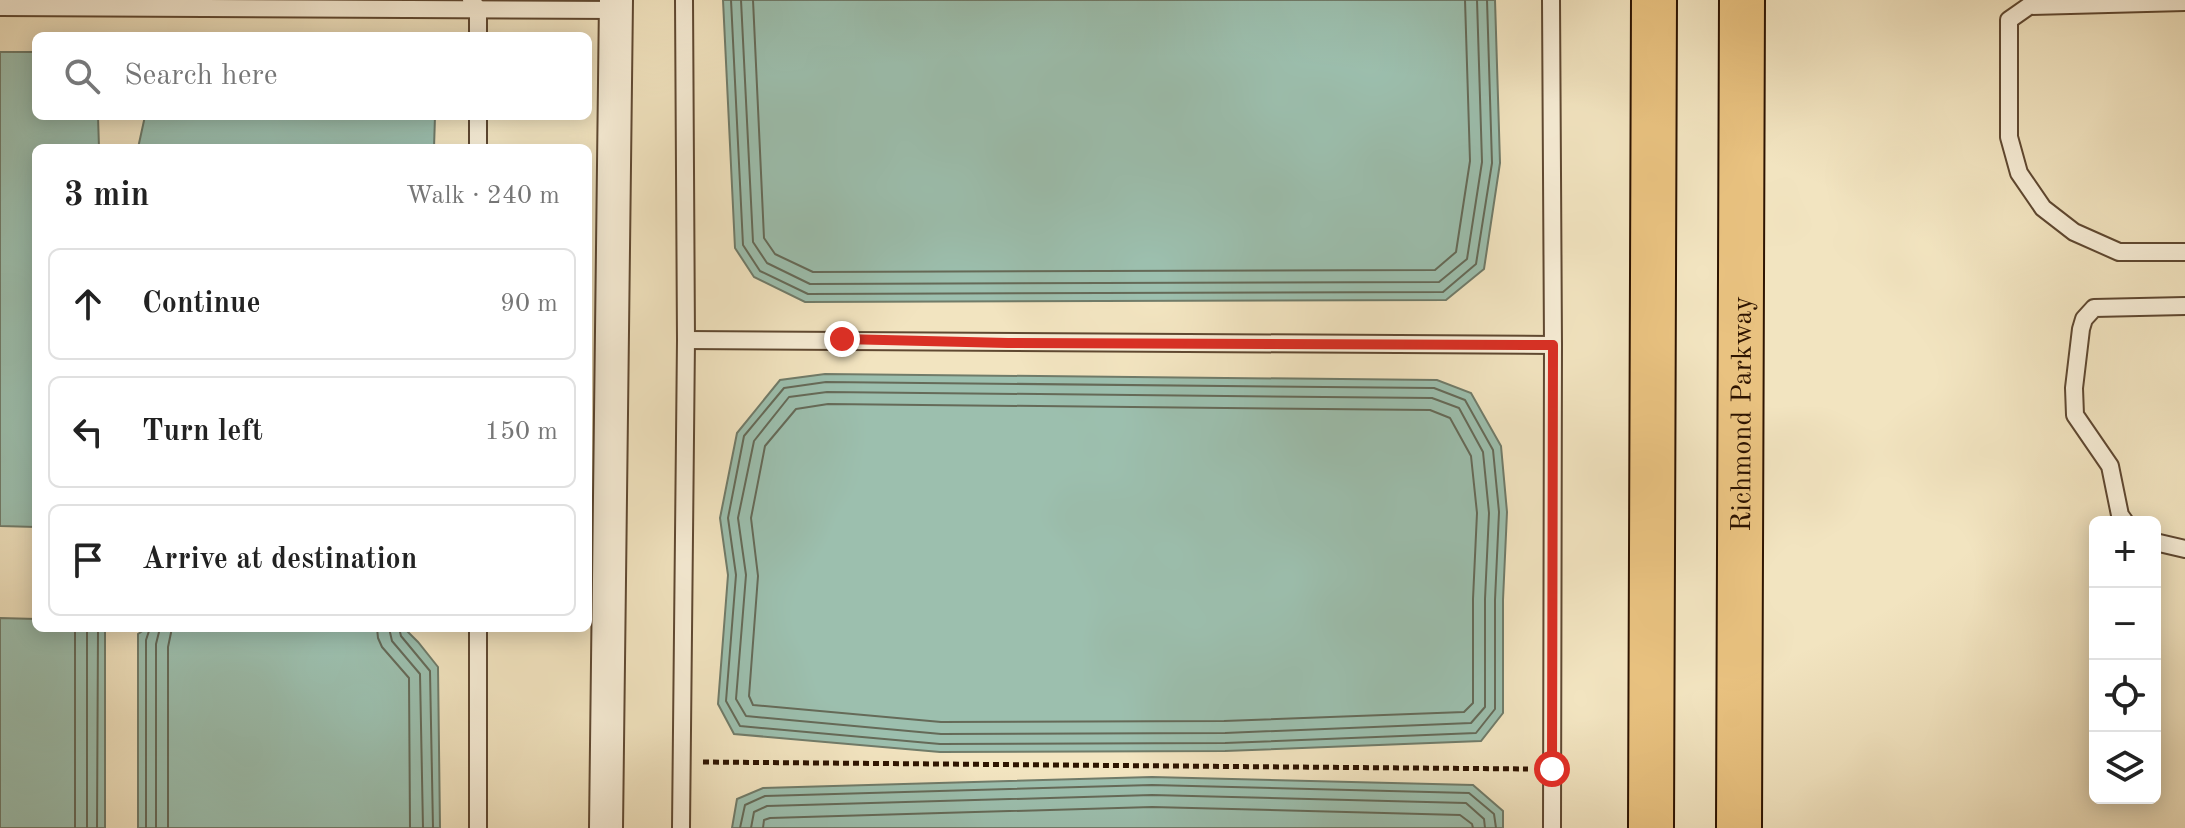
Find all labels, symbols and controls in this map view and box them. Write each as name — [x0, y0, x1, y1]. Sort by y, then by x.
search box — [32, 32, 592, 120]
icon: search — [60, 54, 104, 98]
text: Search here — [124, 61, 278, 91]
text: 3 min — [64, 179, 149, 213]
text: Walk · 240 m — [406, 183, 560, 209]
icon: ahead — [66, 282, 110, 326]
text: Continue — [142, 289, 261, 319]
text: 90 m — [500, 291, 558, 317]
street label: Richmond Parkway — [1729, 296, 1758, 532]
route end — [824, 321, 860, 357]
icon: left — [66, 410, 110, 454]
text: Turn left — [142, 417, 263, 447]
text: 150 m — [485, 419, 558, 445]
map controls — [2089, 516, 2161, 804]
button: + — [2089, 516, 2161, 588]
icon: arrive — [66, 538, 110, 582]
text: Arrive at destination — [142, 545, 417, 575]
button: − — [2089, 588, 2161, 660]
button: locate — [2089, 660, 2161, 732]
button: layers — [2089, 732, 2161, 804]
route start — [1534, 751, 1570, 787]

